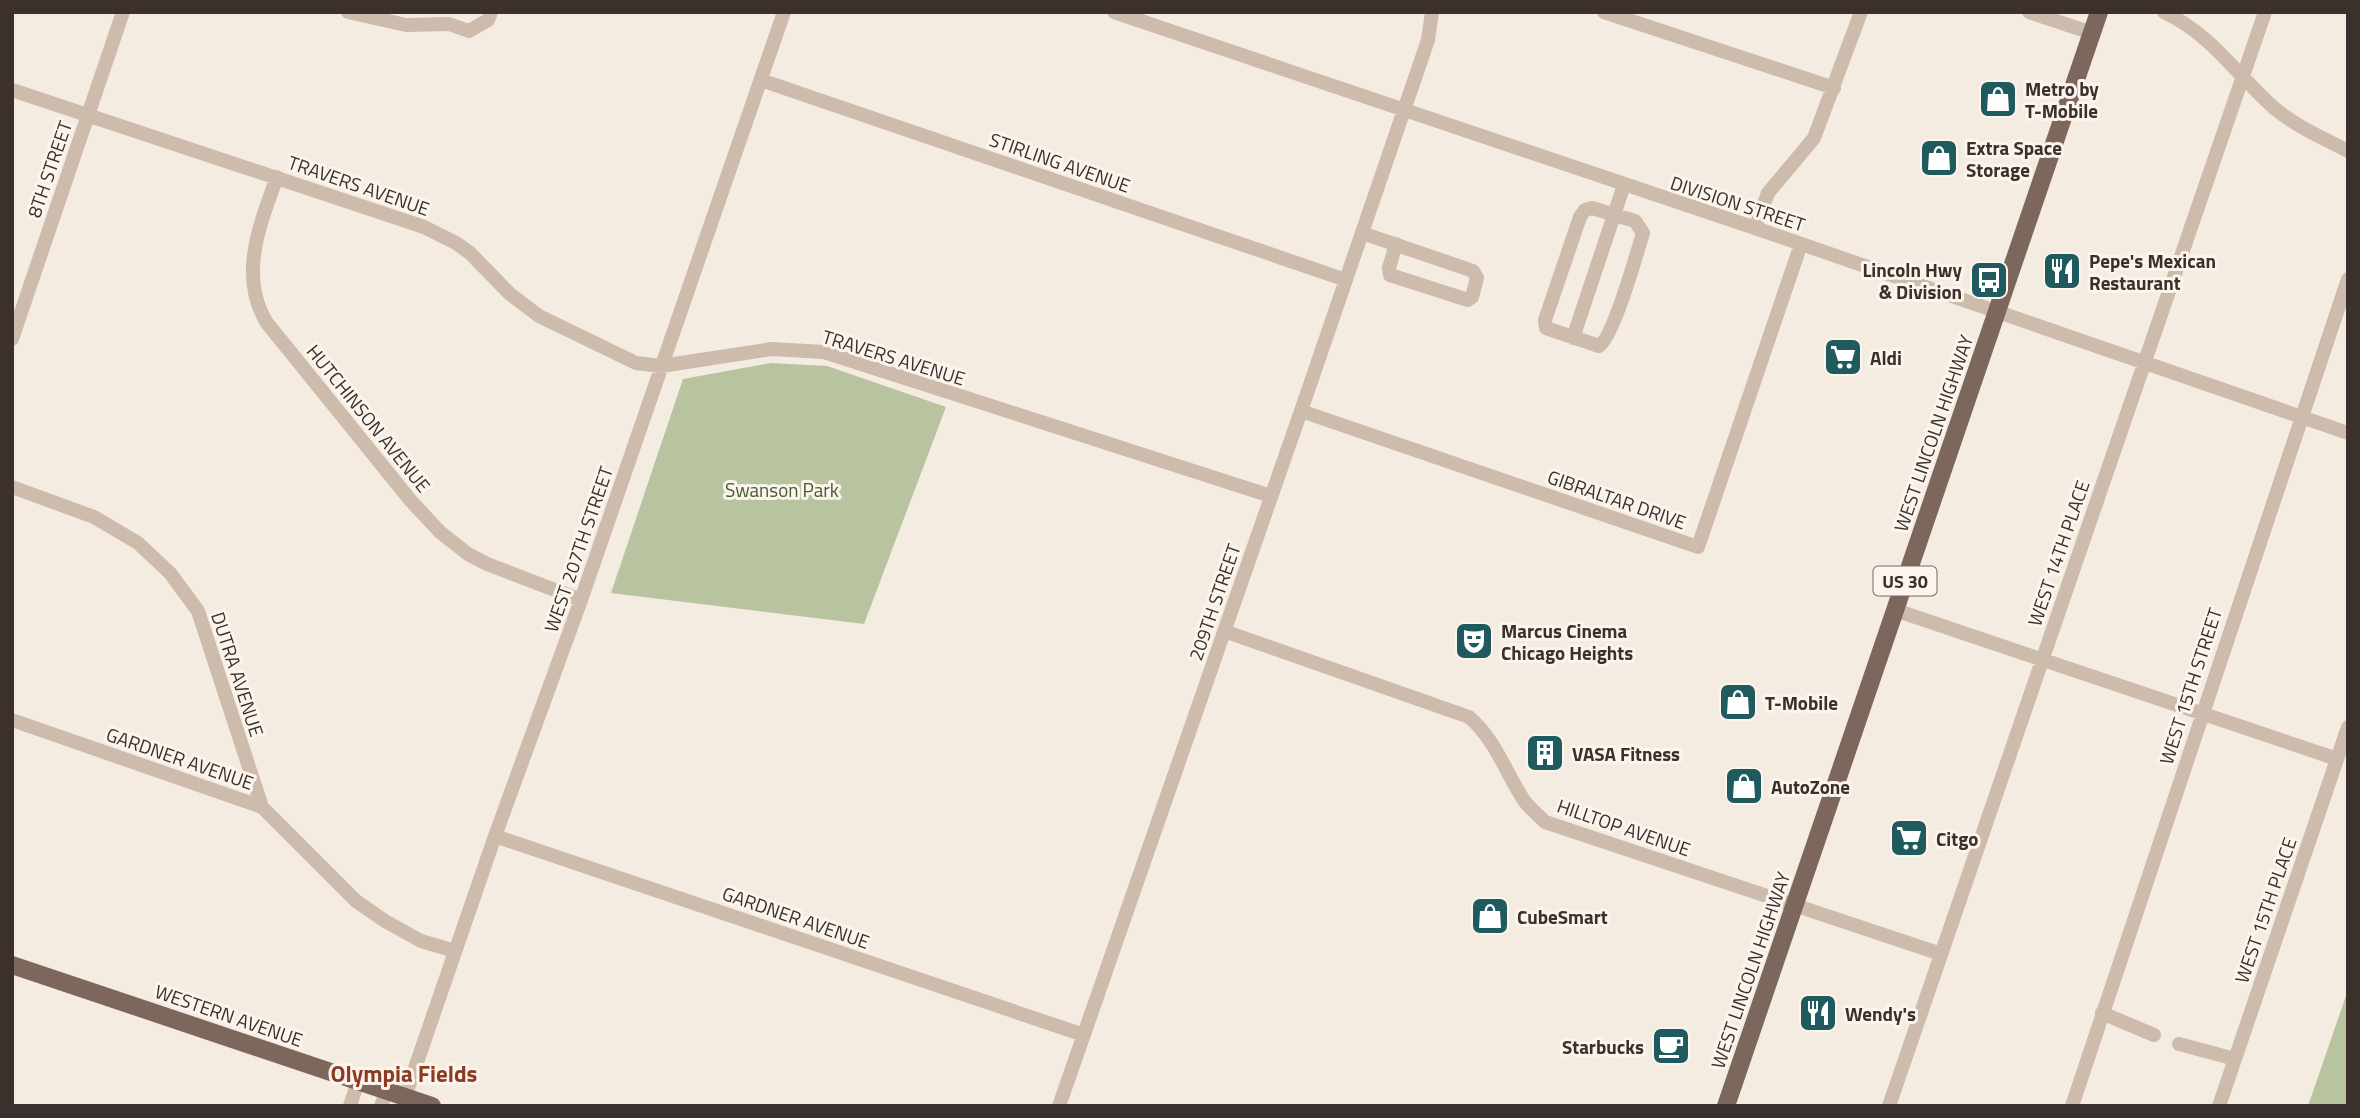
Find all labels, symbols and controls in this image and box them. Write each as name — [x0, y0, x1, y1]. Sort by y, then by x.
place label: Metro by T-Mobile — [2025, 74, 2099, 125]
shop icon: Metro by T-Mobile — [1977, 78, 2019, 120]
street label: 8TH STREET — [19, 117, 79, 221]
street label: STIRLING AVENUE — [986, 124, 1134, 200]
place label: Extra Space Storage — [1966, 133, 2062, 184]
shop icon: Extra Space Storage — [1918, 137, 1960, 179]
street label: TRAVERS AVENUE — [284, 147, 434, 223]
street label: DIVISION STREET — [1667, 168, 1809, 238]
place label: Pepe's Mexican Restaurant — [2089, 246, 2216, 297]
restaurant icon: Pepe's Mexican Restaurant — [2041, 250, 2083, 292]
place label: Lincoln Hwy & Division — [1862, 255, 1962, 306]
bus stop icon: Lincoln Hwy & Division — [1968, 259, 2010, 301]
street label: TRAVERS AVENUE — [819, 321, 969, 393]
street label: WEST LINCOLN HIGHWAY — [1886, 330, 1981, 535]
supermarket icon: Aldi — [1822, 336, 1864, 378]
street label: HUTCHINSON AVENUE — [300, 338, 438, 498]
place label: Aldi — [1870, 343, 1902, 372]
street label: WEST 207TH STREET — [536, 462, 620, 636]
street label: GIBRALTAR DRIVE — [1544, 462, 1690, 536]
park label: Swanson Park — [725, 475, 839, 504]
street label: WEST 14TH PLACE — [2019, 476, 2097, 630]
street label: 209TH STREET — [1180, 540, 1248, 664]
road number: US 30 — [1874, 566, 1937, 596]
street label: WEST 15TH STREET — [2151, 604, 2229, 768]
street label: DUTRA AVENUE — [204, 608, 272, 740]
place label: Marcus Cinema Chicago Heights — [1501, 616, 1633, 667]
theatre icon: Marcus Cinema Chicago Heights — [1453, 620, 1495, 662]
shop icon: T-Mobile — [1717, 681, 1759, 723]
place label: T-Mobile — [1765, 688, 1838, 717]
street label: GARDNER AVENUE — [102, 719, 258, 797]
building icon: VASA Fitness — [1524, 732, 1566, 774]
place label: VASA Fitness — [1572, 739, 1680, 768]
shop icon: AutoZone — [1723, 765, 1765, 807]
place label: AutoZone — [1771, 772, 1850, 801]
street label: HILLTOP AVENUE — [1553, 791, 1695, 863]
supermarket icon: Citgo — [1888, 817, 1930, 859]
place label: Citgo — [1936, 824, 1978, 853]
street label: WEST 15TH PLACE — [2226, 833, 2304, 987]
street label: WEST LINCOLN HIGHWAY — [1703, 867, 1798, 1072]
street label: GARDNER AVENUE — [718, 878, 874, 956]
shop icon: CubeSmart — [1469, 895, 1511, 937]
place label: CubeSmart — [1517, 902, 1608, 931]
street label: WESTERN AVENUE — [151, 976, 307, 1054]
restaurant icon: Wendy's — [1797, 992, 1839, 1034]
place label: Wendy's — [1845, 999, 1916, 1028]
cafe icon: Starbucks — [1650, 1025, 1692, 1067]
place label: Starbucks — [1562, 1032, 1644, 1061]
district label: Olympia Fields — [331, 1056, 478, 1091]

